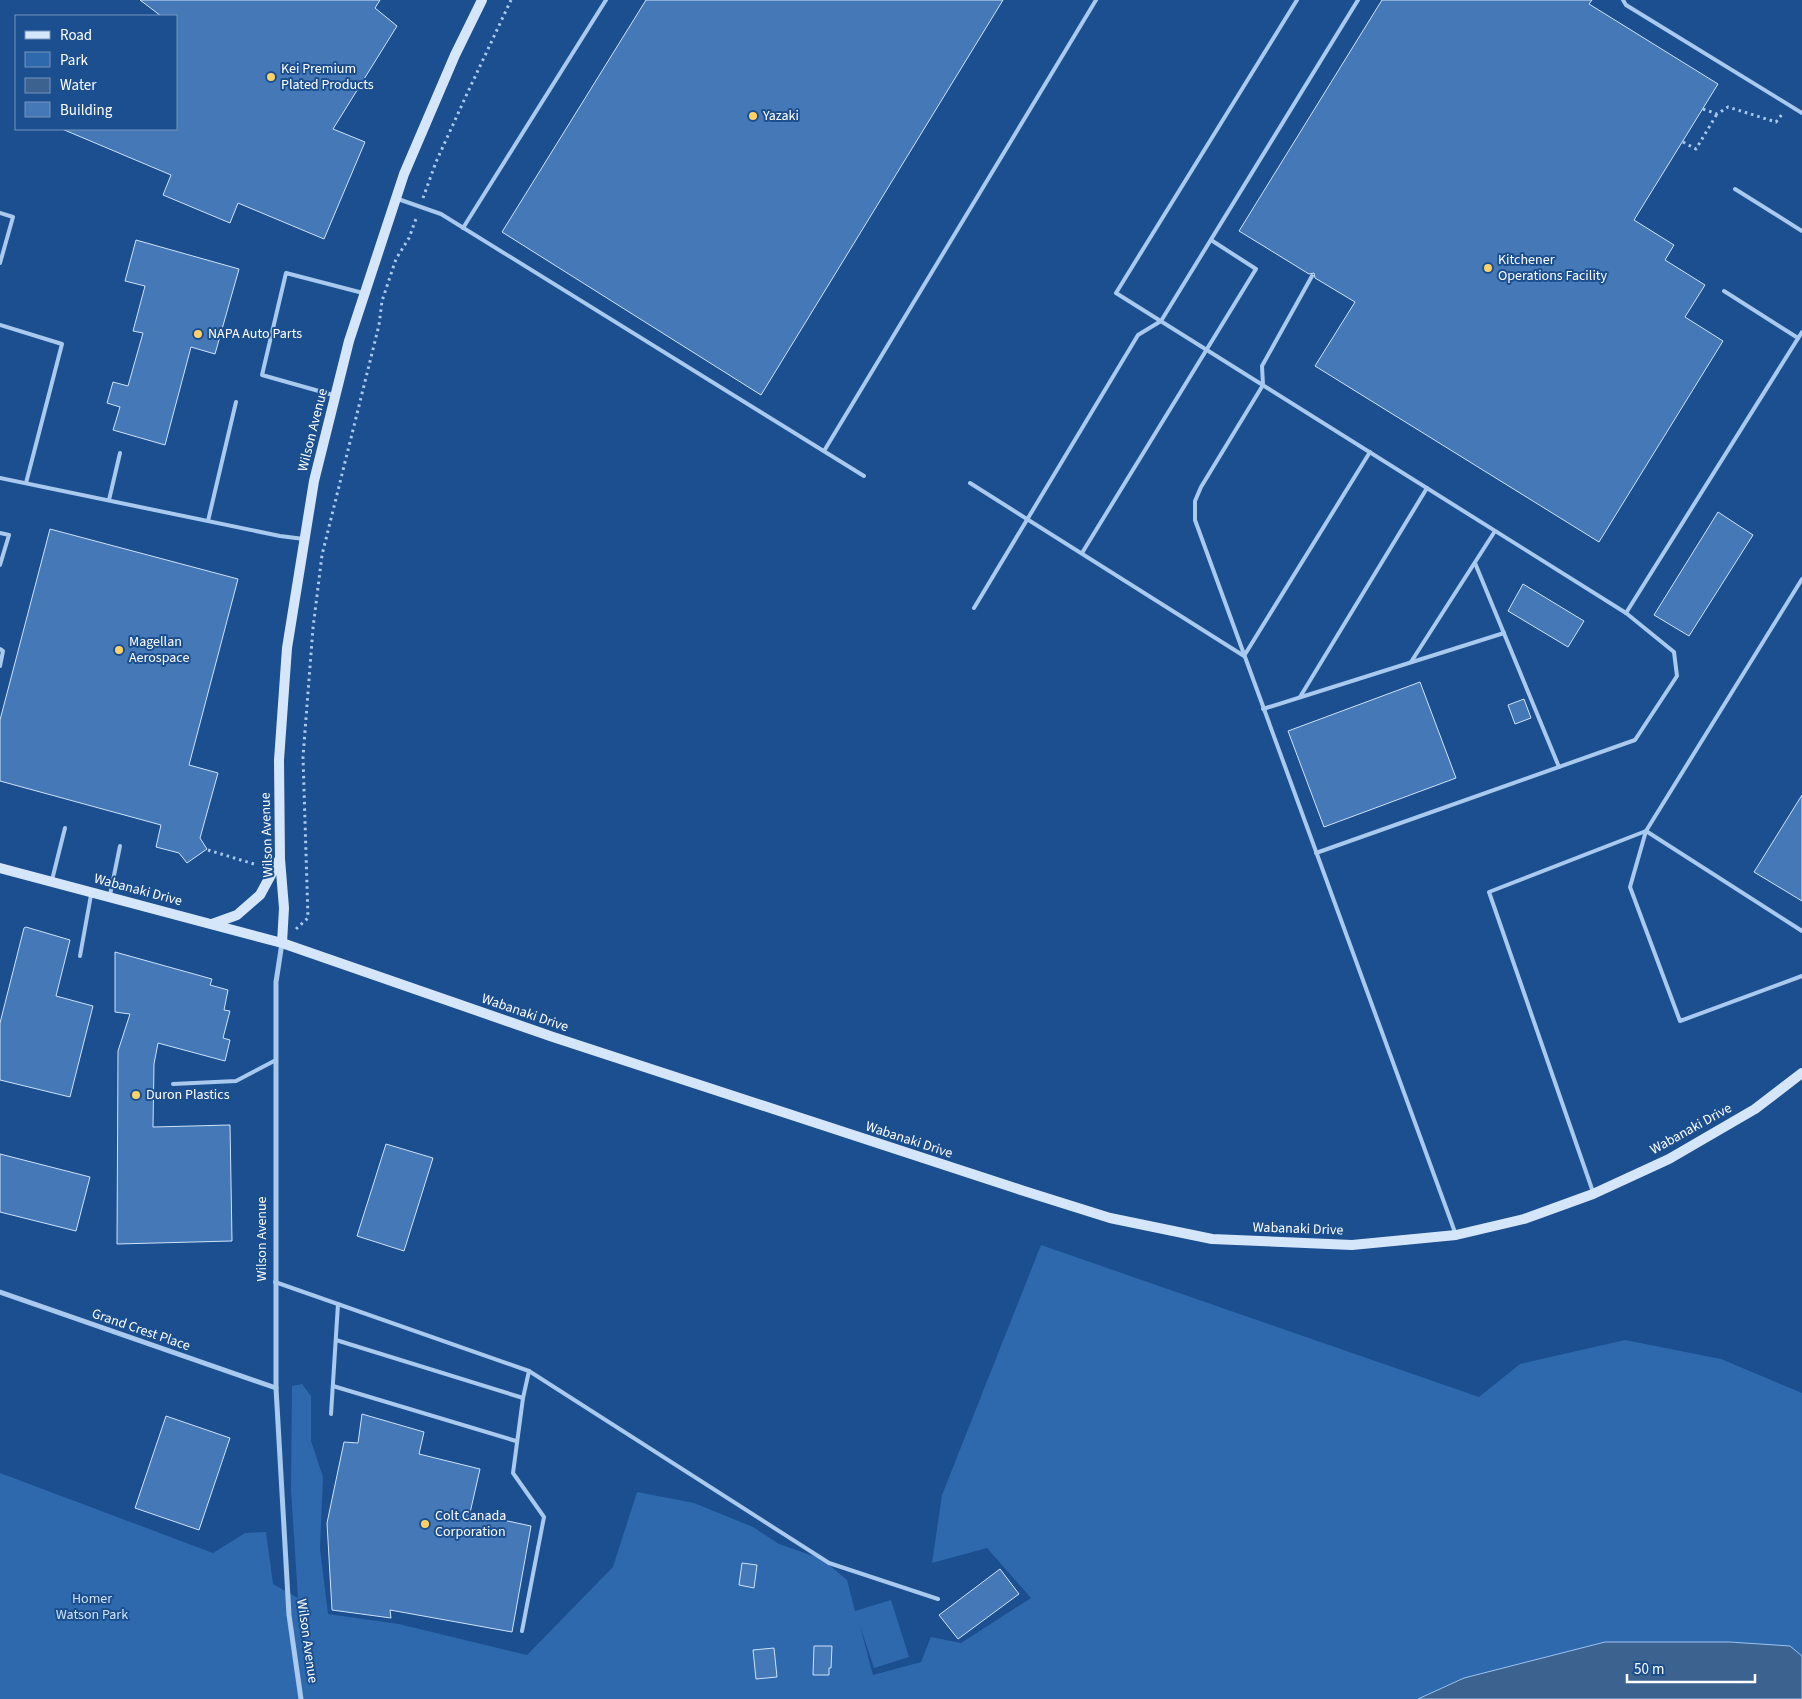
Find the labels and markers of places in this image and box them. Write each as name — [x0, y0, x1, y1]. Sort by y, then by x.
place label: Kei Premium Plated Products — [281, 59, 374, 95]
marker: Kei Premium Plated Products — [265, 71, 277, 83]
place label: Yazaki — [762, 106, 799, 126]
marker: Yazaki — [747, 110, 759, 122]
place label: Kitchener Operations Facility — [1498, 250, 1608, 286]
marker: Kitchener Operations Facility — [1482, 262, 1494, 274]
place label: NAPA Auto Parts — [208, 324, 302, 344]
marker: NAPA Auto Parts — [192, 328, 204, 340]
place label: Magellan Aerospace — [129, 632, 189, 668]
marker: Magellan Aerospace — [113, 644, 125, 656]
place label: Duron Plastics — [146, 1085, 230, 1105]
marker: Duron Plastics — [130, 1089, 142, 1101]
place label: Colt Canada Corporation — [435, 1506, 506, 1542]
marker: Colt Canada Corporation — [419, 1518, 431, 1530]

